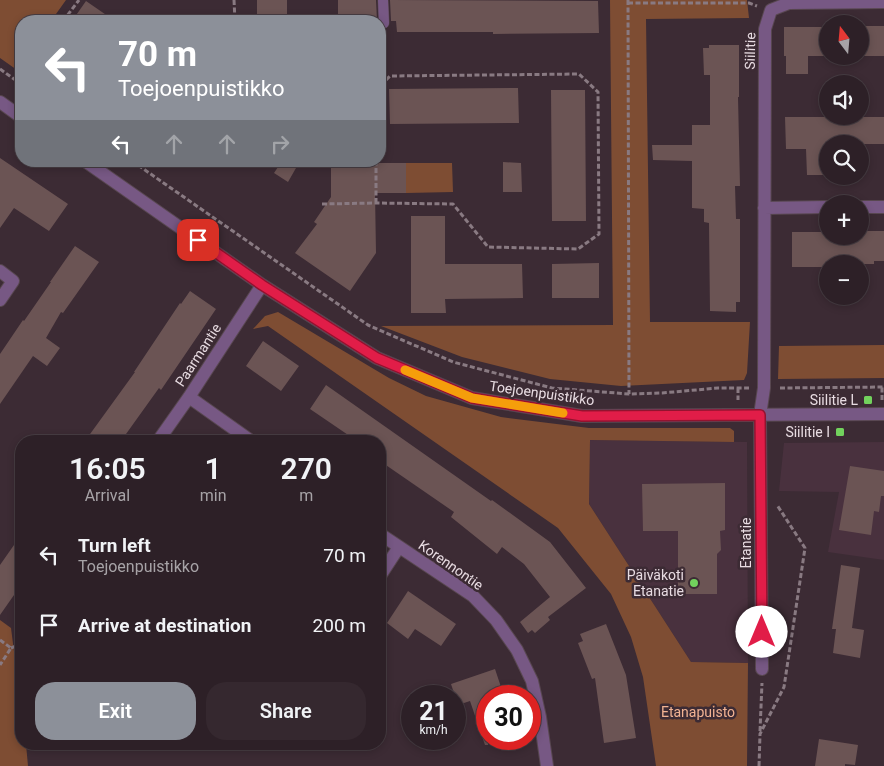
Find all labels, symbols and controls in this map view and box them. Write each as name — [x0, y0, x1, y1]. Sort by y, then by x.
north arrow — [819, 15, 869, 65]
map controls — [819, 15, 869, 305]
street label: Siilitie — [742, 32, 758, 70]
text: 70 m — [118, 34, 197, 75]
icon: left — [35, 35, 100, 100]
button: sound — [819, 75, 869, 125]
text: Toejoenpuistikko — [118, 76, 284, 101]
icon: left — [107, 130, 135, 158]
icon: ahead — [160, 130, 188, 158]
icon: ahead — [213, 130, 241, 158]
icon: right — [266, 130, 294, 158]
button: search — [819, 135, 869, 185]
button: + — [819, 195, 869, 245]
pin — [177, 219, 219, 261]
icon: arrive — [184, 226, 212, 254]
button: − — [819, 255, 869, 305]
street label: Paarmantie — [172, 321, 224, 389]
street label: Toejoenpuistikko — [488, 378, 596, 408]
place label: Siilitie L — [810, 392, 858, 408]
marker: Siilitie L — [862, 394, 874, 406]
place label: Siilitie I — [785, 424, 830, 440]
marker: Siilitie I — [834, 426, 846, 438]
text: 16:05 — [69, 451, 146, 486]
text: 1 — [205, 451, 222, 486]
text: 270 — [281, 451, 332, 486]
text: Arrival — [85, 486, 130, 505]
text: min — [200, 486, 227, 505]
text: m — [299, 486, 313, 505]
street label: Etanatie — [738, 518, 754, 568]
text: Turn left — [78, 534, 151, 557]
street label: Korennontie — [416, 537, 486, 593]
icon: left — [35, 541, 63, 569]
text: 70 m — [323, 544, 366, 567]
text: Toejoenpuistikko — [78, 557, 199, 576]
place label: Päiväkoti Etanatie — [627, 567, 684, 599]
marker: Päiväkoti Etanatie — [688, 577, 700, 589]
position arrow — [735, 605, 787, 657]
icon: arrive — [35, 611, 63, 639]
text: Arrive at destination — [78, 614, 251, 637]
text: 200 m — [313, 614, 366, 637]
button: Exit — [35, 682, 196, 740]
button: Share — [206, 682, 366, 740]
speed limit sign: 30 — [476, 685, 541, 750]
text: 21 — [419, 697, 448, 726]
park label: Etanapuisto — [661, 704, 735, 720]
text: km/h — [419, 723, 448, 737]

